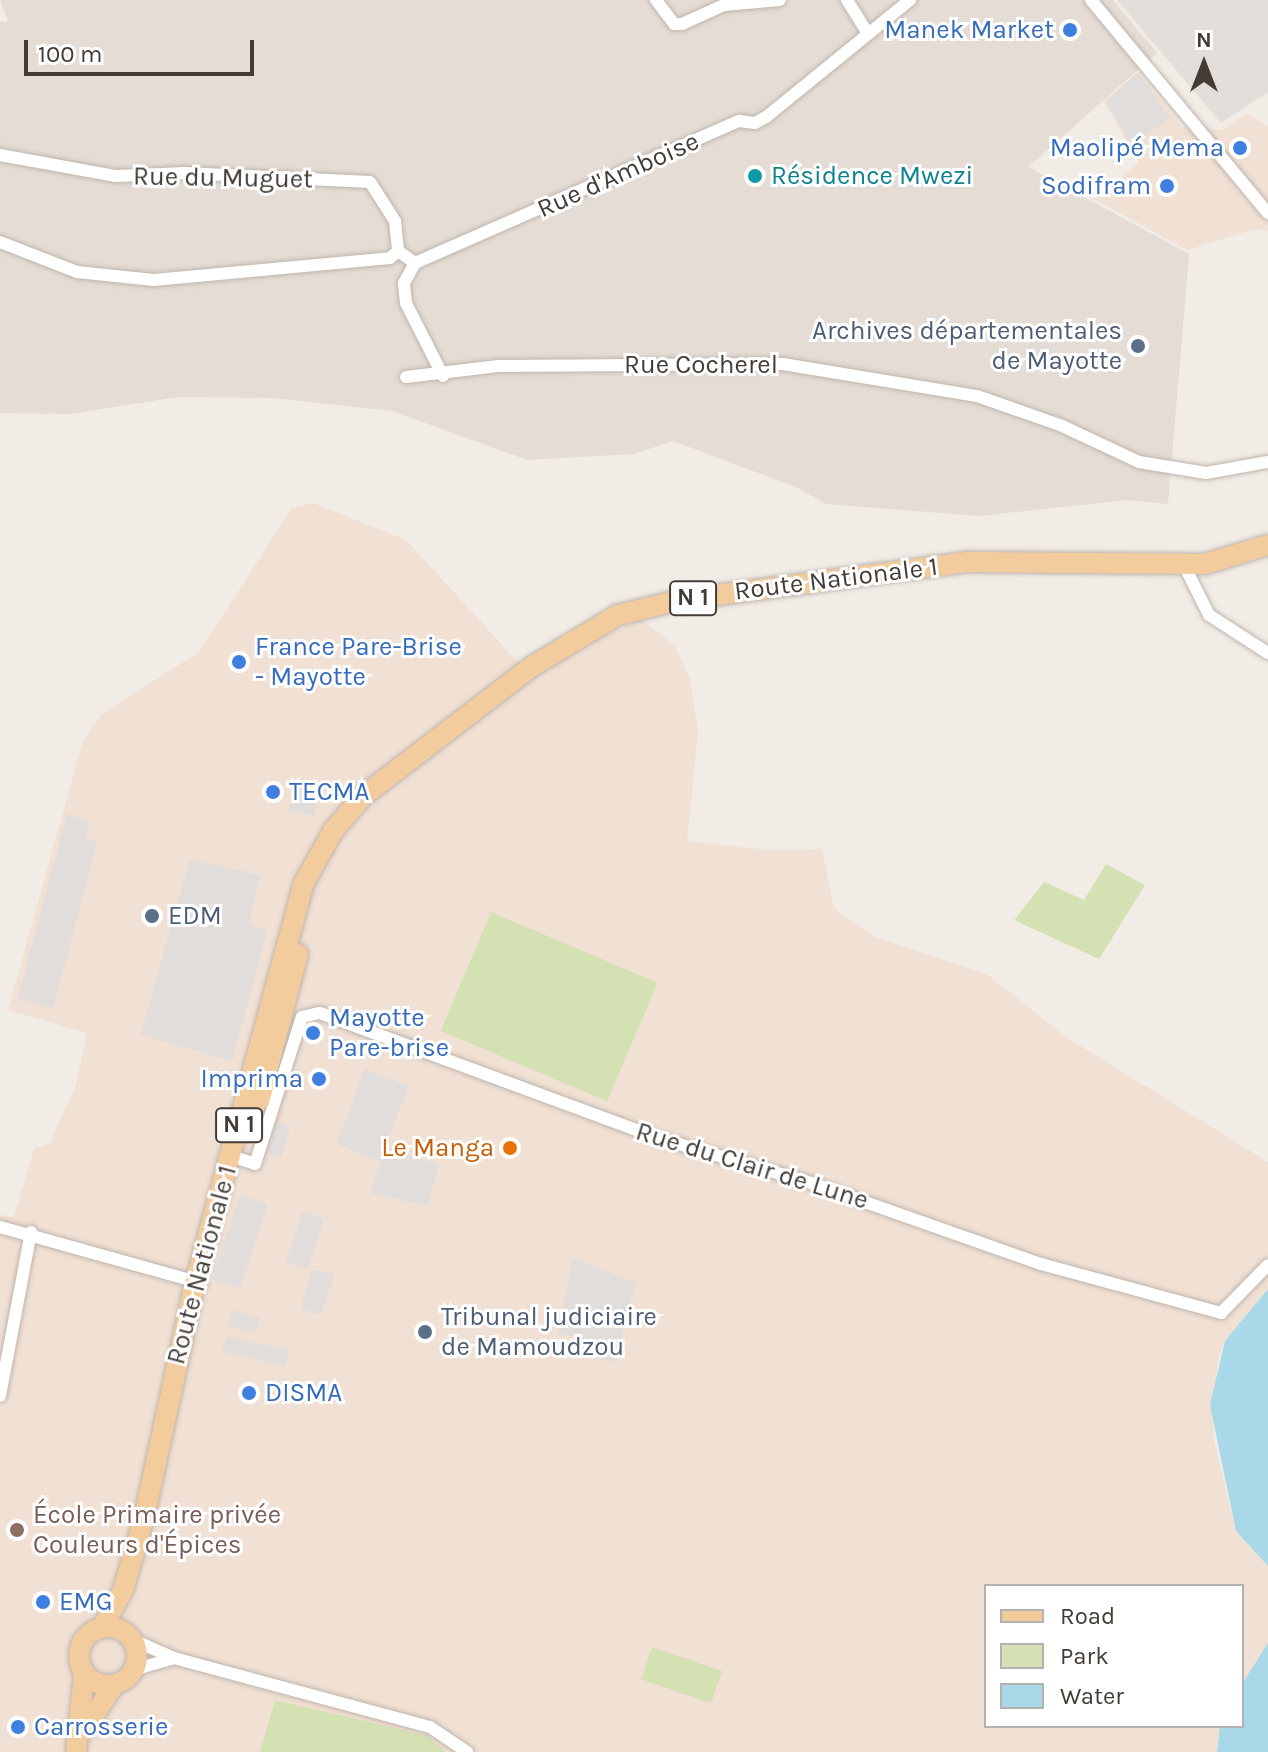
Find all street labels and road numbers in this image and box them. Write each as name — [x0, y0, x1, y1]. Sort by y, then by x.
street label: Rue d'Amboise — [532, 125, 704, 225]
street label: Rue du Muguet — [133, 161, 313, 195]
street label: Rue Cocherel — [624, 349, 778, 381]
street label: Route Nationale 1 — [733, 551, 939, 607]
road number: N 1 — [669, 578, 717, 618]
road number: N 1 — [215, 1105, 263, 1145]
street label: Rue du Clair de Lune — [632, 1116, 872, 1216]
street label: Route Nationale 1 — [160, 1162, 244, 1368]

